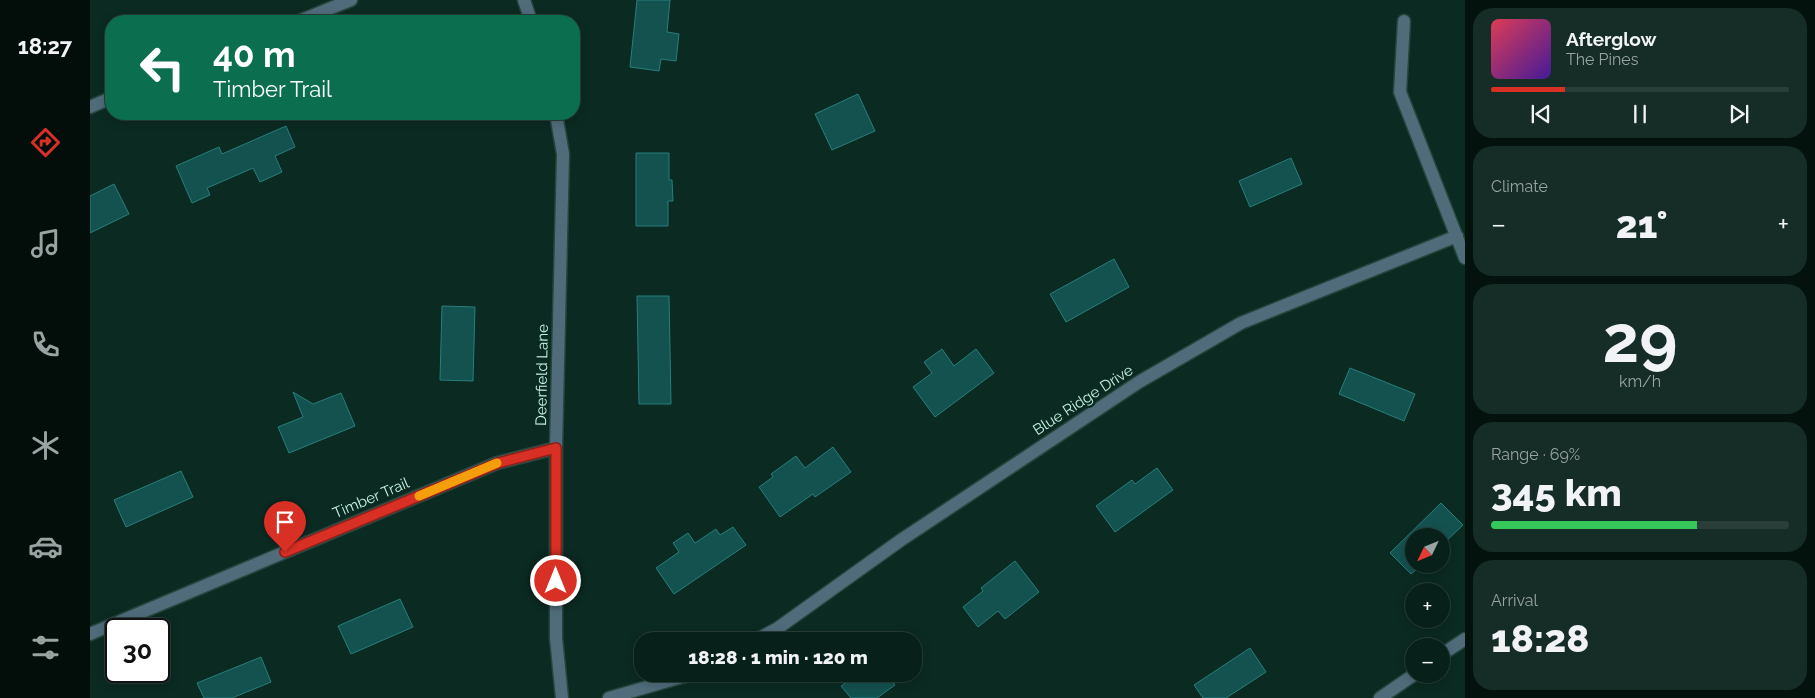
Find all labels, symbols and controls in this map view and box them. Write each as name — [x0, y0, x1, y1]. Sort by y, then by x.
text: Afterglow — [1566, 28, 1656, 50]
text: 18:27 — [18, 33, 72, 59]
text: 40 m — [213, 34, 295, 75]
icon: left — [130, 35, 195, 100]
text: The Pines — [1566, 50, 1638, 69]
text: Timber Trail — [213, 76, 332, 102]
icon: previous — [1527, 100, 1555, 128]
icon: pause — [1626, 100, 1654, 128]
icon: next — [1725, 100, 1753, 128]
icon: directions — [28, 125, 63, 160]
text: Climate — [1491, 177, 1548, 196]
text: 21° — [1616, 202, 1668, 247]
text: − — [1491, 208, 1506, 241]
text: + — [1777, 208, 1789, 241]
icon: music — [28, 226, 63, 261]
text: 29 — [1603, 301, 1677, 377]
street label: Deerfield Lane — [532, 324, 552, 426]
icon: phone — [28, 327, 63, 362]
street label: Blue Ridge Drive — [1030, 361, 1137, 439]
text: km/h — [1619, 372, 1661, 391]
icon: climate — [28, 428, 63, 463]
text: Range · 69% — [1491, 445, 1580, 464]
text: 345 km — [1491, 470, 1622, 515]
street label: Timber Trail — [330, 474, 413, 522]
pin — [264, 501, 306, 552]
icon: arrive — [271, 508, 299, 536]
north arrow — [1405, 528, 1450, 572]
map controls — [1405, 528, 1450, 683]
icon: car — [28, 529, 63, 564]
position arrow — [529, 554, 581, 606]
button: + — [1405, 583, 1450, 628]
text: Arrival — [1491, 591, 1538, 610]
text: 18:28 — [1491, 616, 1589, 661]
speed limit sign: 30 — [105, 618, 170, 683]
icon: filters — [28, 630, 63, 665]
button: − — [1405, 638, 1450, 683]
text: 18:28 · 1 min · 120 m — [688, 646, 868, 668]

